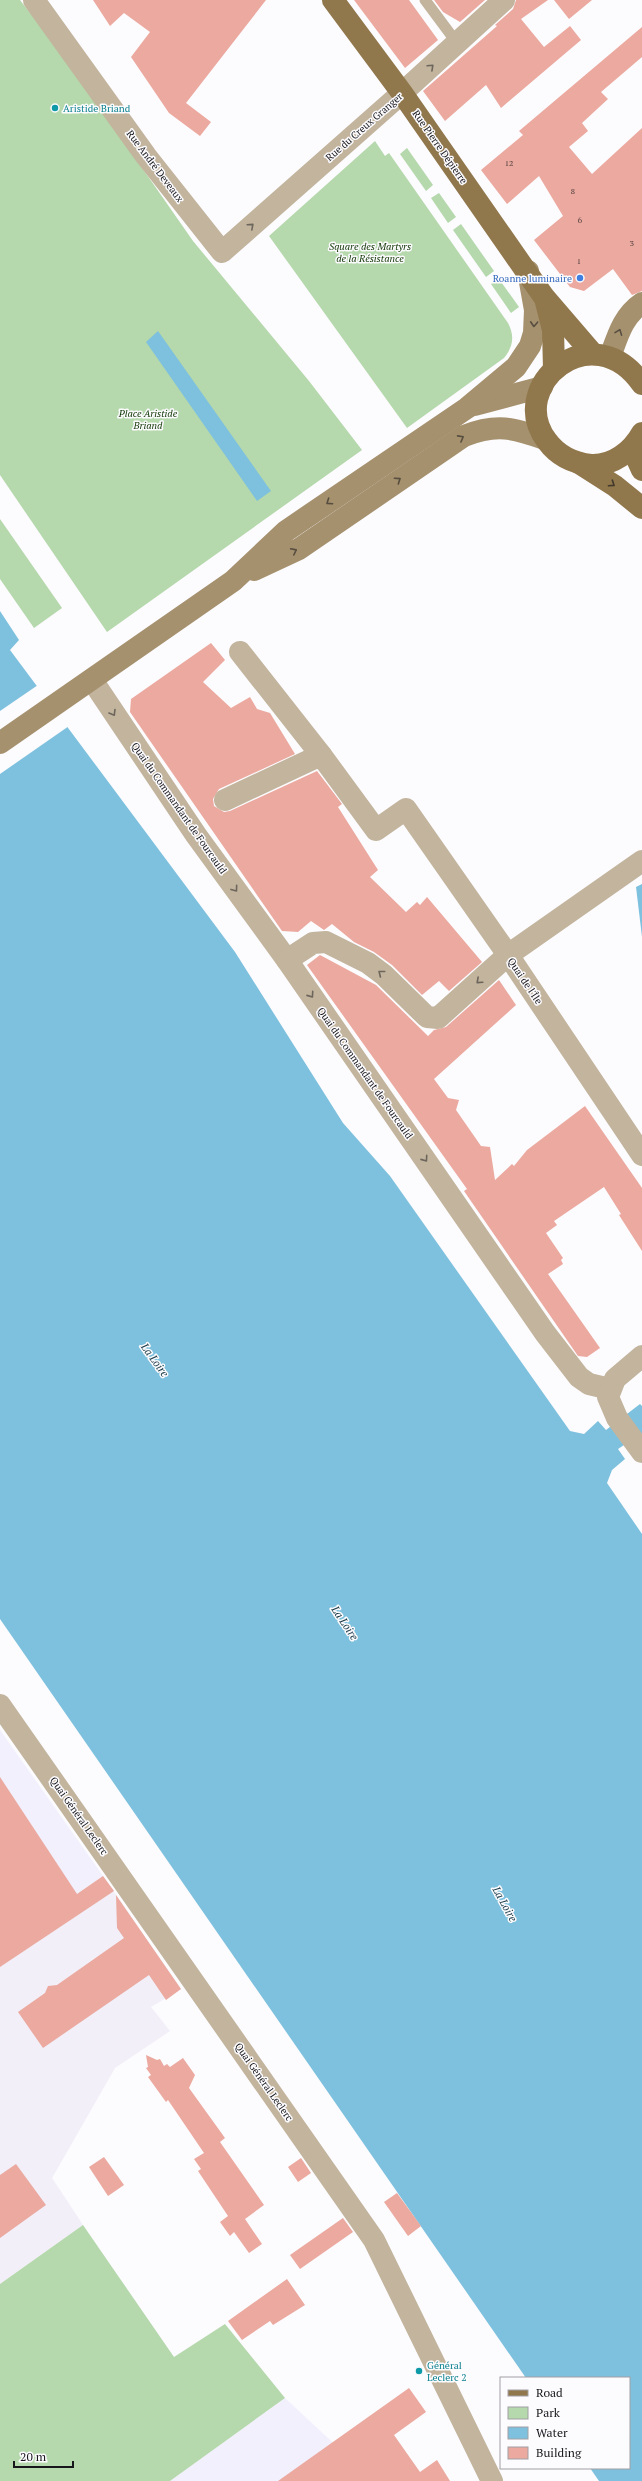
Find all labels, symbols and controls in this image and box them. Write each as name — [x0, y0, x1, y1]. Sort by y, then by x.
one-way arrow — [426, 64, 434, 71]
street label: Rue du Creux Granger — [323, 90, 405, 164]
place label: Aristide Briand — [63, 102, 131, 115]
marker: Aristide Briand — [50, 103, 60, 113]
street label: Rue Pierre Dépierre — [410, 108, 470, 186]
street label: Rue André Deveaux — [124, 127, 187, 205]
house number: 12 — [505, 158, 513, 168]
house number: 8 — [571, 186, 575, 196]
house number: 6 — [578, 215, 583, 225]
one-way arrow — [247, 224, 254, 231]
house number: 3 — [630, 238, 634, 248]
park label: Square des Martyrs de la Résistance — [329, 240, 411, 265]
house number: 1 — [577, 256, 581, 266]
place label: Roanne luminaire — [493, 272, 572, 285]
marker: Roanne luminaire — [575, 273, 585, 283]
one-way arrow — [530, 321, 539, 327]
one-way arrow — [615, 328, 623, 335]
park label: Place Aristide Briand — [118, 407, 178, 432]
one-way arrow — [457, 435, 464, 443]
one-way arrow — [394, 477, 401, 485]
one-way arrow — [608, 479, 615, 487]
one-way arrow — [326, 497, 333, 504]
one-way arrow — [289, 548, 297, 556]
one-way arrow — [109, 709, 116, 716]
street label: Quai du Commandant de Fourcauld — [128, 740, 230, 877]
one-way arrow — [230, 885, 238, 892]
street label: Quai de l'Île — [505, 955, 545, 1007]
one-way arrow — [379, 971, 386, 978]
one-way arrow — [476, 976, 484, 984]
one-way arrow — [306, 990, 313, 997]
street label: Quai du Commandant de Fourcauld — [314, 1005, 416, 1142]
one-way arrow — [420, 1155, 428, 1162]
water label: La Loire — [137, 1340, 172, 1380]
water label: La Loire — [328, 1602, 362, 1643]
street label: Quai Général Leclerc — [47, 1774, 111, 1858]
water label: La Loire — [489, 1883, 520, 1924]
street label: Quai Général Leclerc — [232, 2040, 296, 2124]
place label: Général Leclerc 2 — [427, 2359, 466, 2384]
marker: Général Leclerc 2 — [414, 2366, 424, 2376]
legend — [500, 2377, 630, 2469]
text: Road — [536, 2385, 563, 2400]
text: Park — [536, 2405, 561, 2420]
text: Water — [536, 2425, 568, 2440]
scale bar — [14, 2443, 73, 2469]
text: Building — [536, 2445, 582, 2460]
text: 20 m — [20, 2449, 47, 2464]

